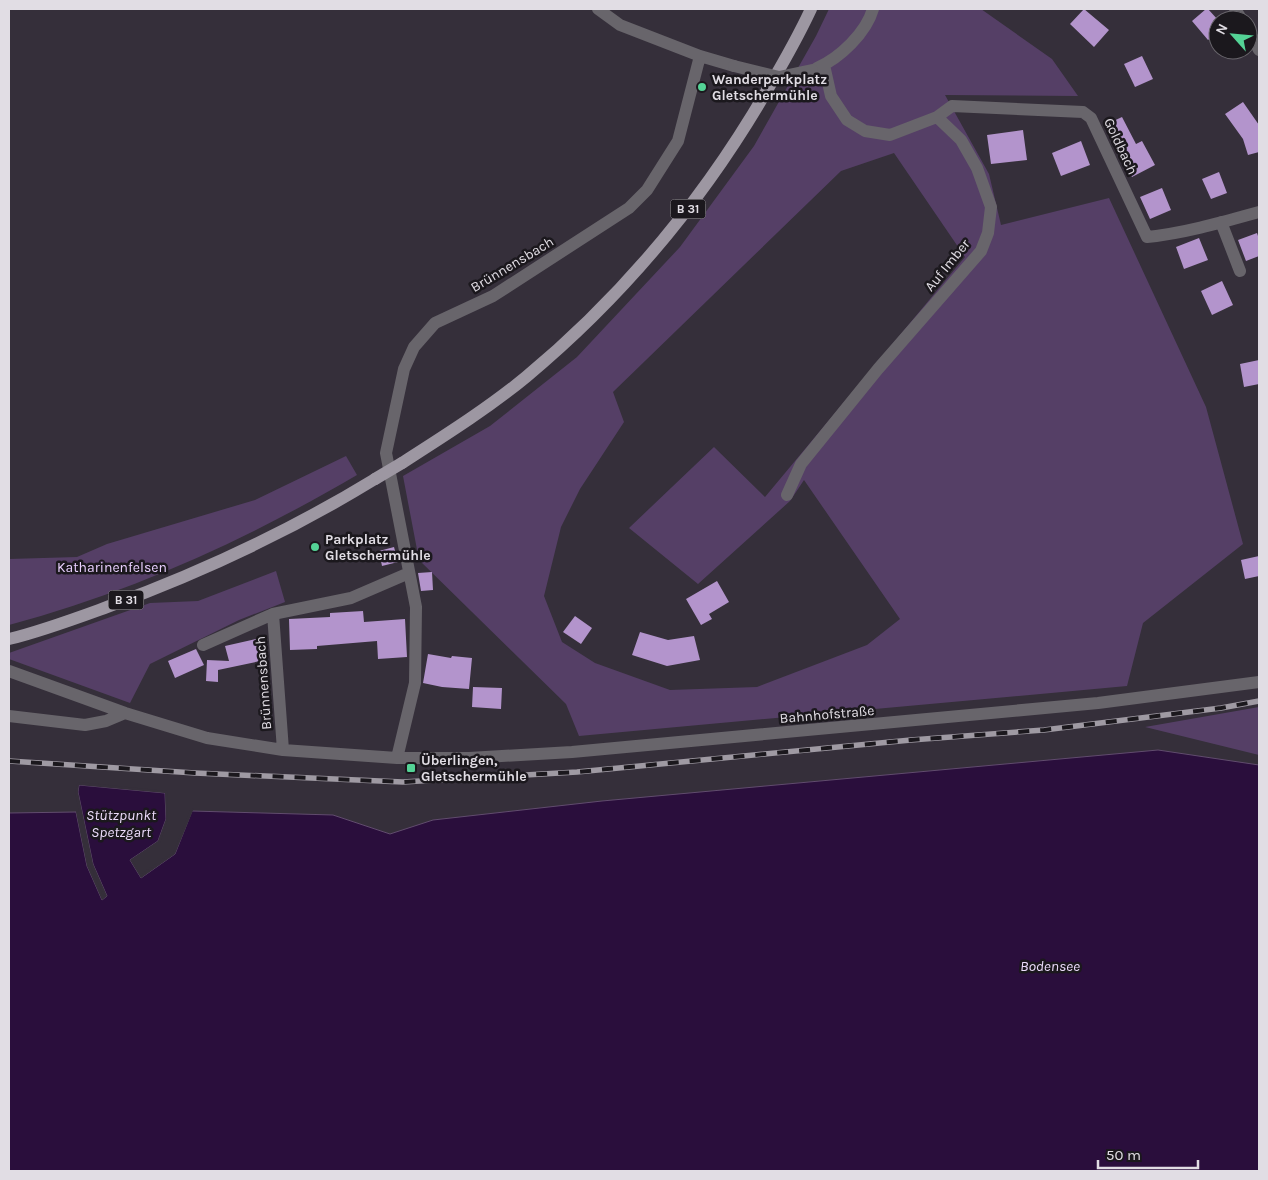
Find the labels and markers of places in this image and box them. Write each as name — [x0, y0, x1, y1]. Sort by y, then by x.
place label: Wanderparkplatz Gletschermühle — [712, 71, 827, 104]
marker: Wanderparkplatz Gletschermühle — [696, 81, 708, 93]
place label: Parkplatz Gletschermühle — [325, 531, 431, 564]
marker: Parkplatz Gletschermühle — [309, 541, 321, 553]
place label: Überlingen, Gletschermühle — [421, 752, 527, 785]
marker: Überlingen, Gletschermühle — [405, 762, 417, 774]

